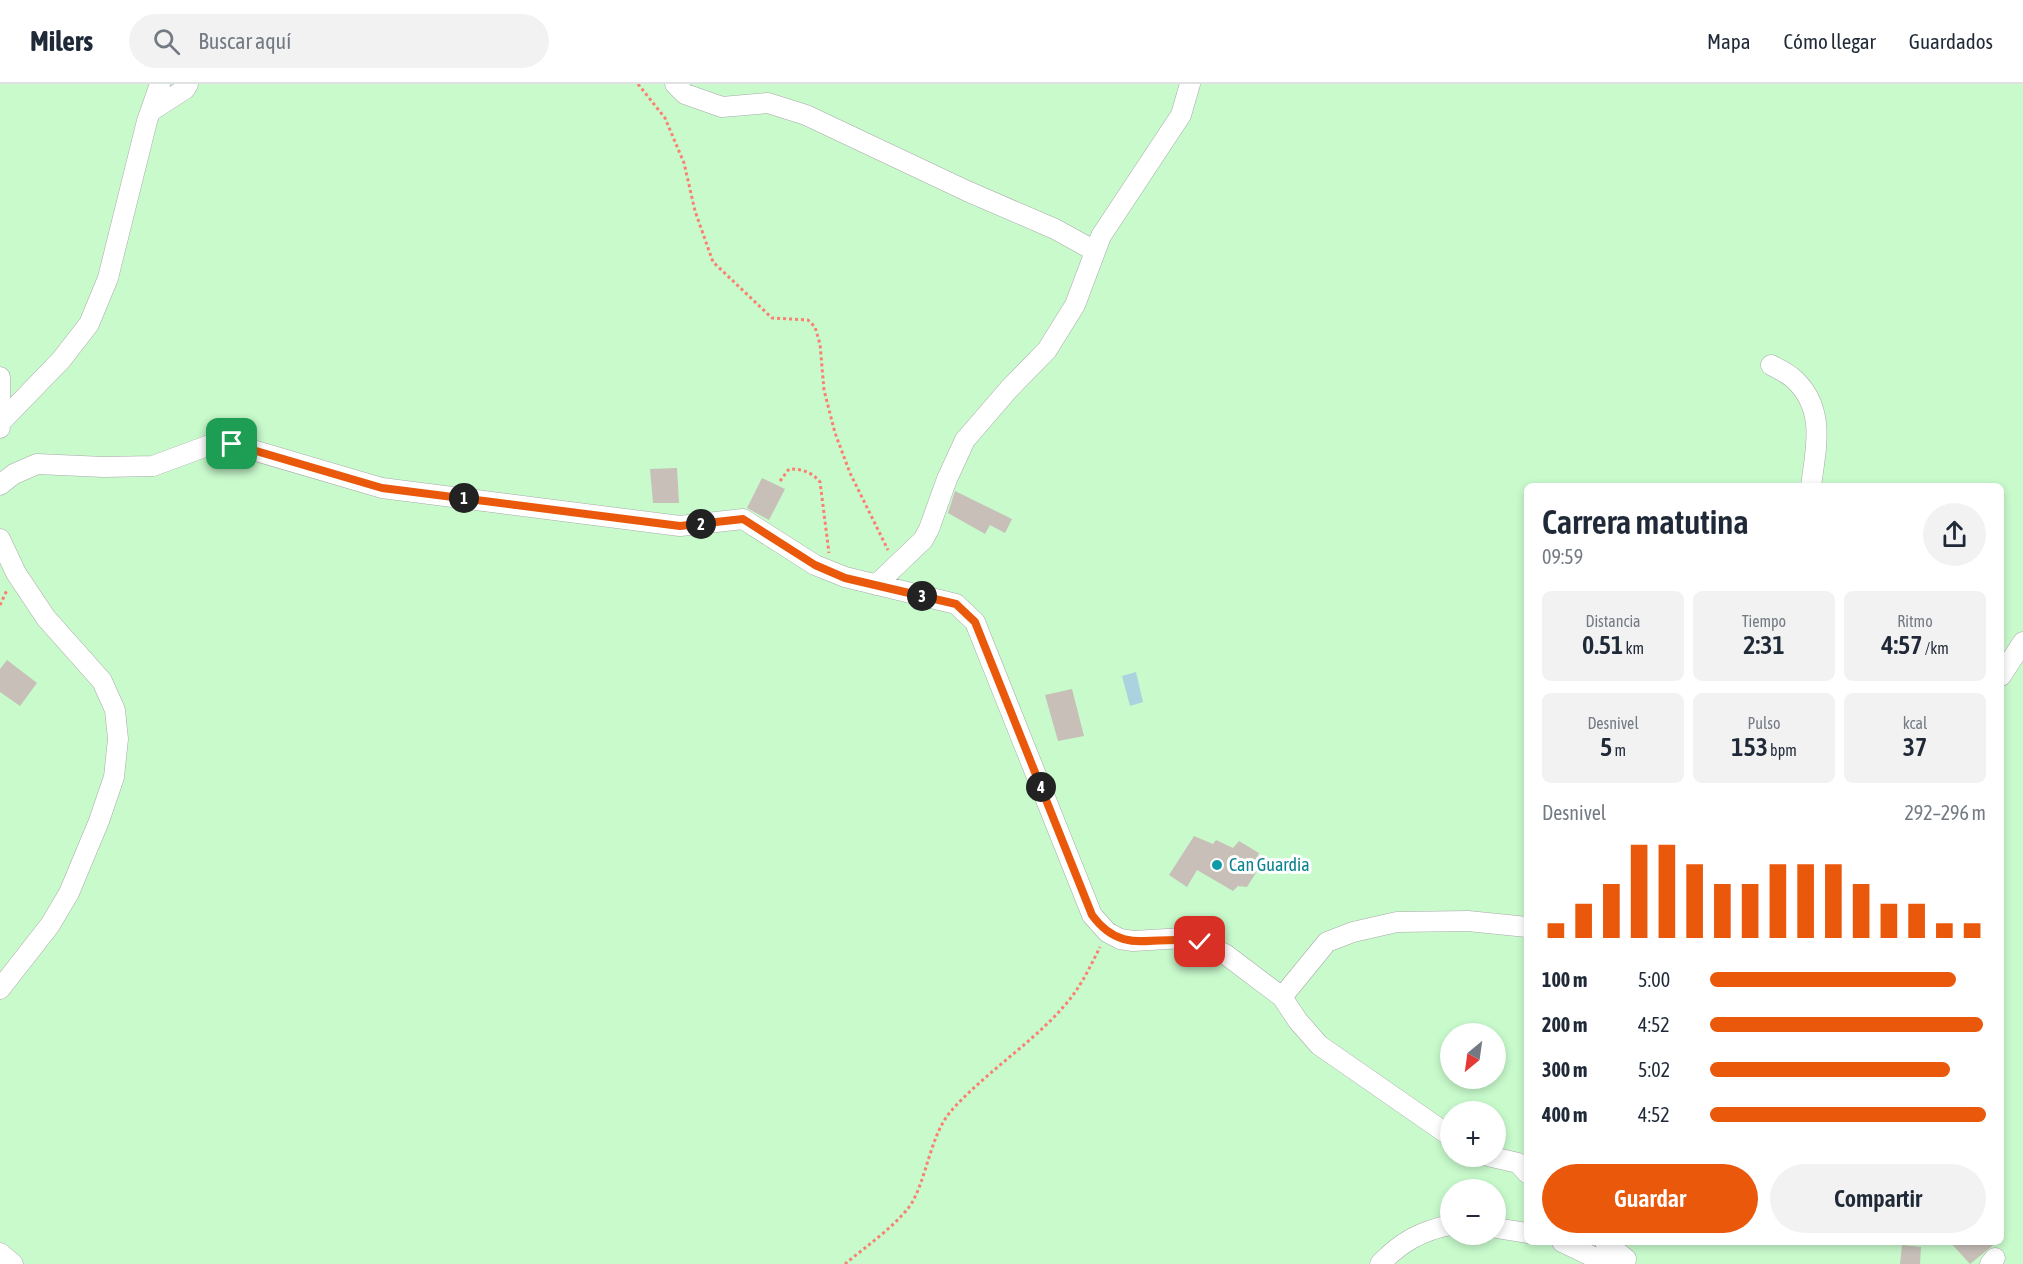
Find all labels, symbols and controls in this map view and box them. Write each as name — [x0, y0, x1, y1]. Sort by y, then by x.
search box — [129, 14, 549, 68]
text: Milers — [30, 25, 93, 57]
icon: search — [150, 25, 183, 58]
text: Buscar aquí — [198, 28, 291, 54]
text: Mapa — [1707, 29, 1751, 53]
text: Cómo llegar — [1784, 29, 1876, 53]
text: Guardados — [1909, 29, 1993, 53]
pin — [206, 418, 257, 469]
icon: arrive — [215, 427, 248, 460]
pin: 1 — [449, 483, 479, 513]
text: 1 — [460, 489, 468, 507]
text: Carrera matutina — [1542, 503, 1749, 541]
button: share — [1923, 503, 1986, 566]
pin: 2 — [686, 509, 716, 539]
text: 2 — [697, 515, 705, 533]
text: 09:59 — [1542, 545, 1583, 568]
pin: 3 — [907, 581, 937, 611]
text: 3 — [918, 587, 926, 605]
text: Distancia — [1585, 612, 1641, 630]
text: Tiempo — [1742, 612, 1786, 630]
text: Ritmo — [1897, 612, 1933, 630]
text: 0.51 — [1582, 630, 1623, 660]
text: 2:31 — [1743, 630, 1785, 660]
text: 4:57 — [1881, 630, 1923, 660]
text: km — [1623, 639, 1644, 657]
text: /km — [1923, 639, 1949, 657]
text: Desnivel — [1587, 714, 1639, 732]
text: Pulso — [1748, 714, 1780, 732]
text: kcal — [1903, 714, 1927, 732]
text: 5 — [1600, 732, 1612, 762]
text: 153 — [1731, 732, 1768, 762]
text: 37 — [1903, 732, 1927, 762]
text: m — [1612, 741, 1626, 759]
text: bpm — [1768, 741, 1797, 759]
pin: 4 — [1026, 772, 1056, 802]
text: 4 — [1037, 778, 1045, 796]
text: Desnivel — [1542, 801, 1606, 824]
text: 292–296 m — [1904, 801, 1986, 824]
place label: Can Guardia — [1229, 854, 1310, 875]
marker: Can Guardia — [1210, 858, 1224, 872]
pin — [1174, 916, 1225, 967]
icon: check — [1183, 925, 1216, 958]
text: 100 m — [1542, 968, 1587, 991]
text: 5:00 — [1638, 968, 1670, 991]
text: 200 m — [1542, 1013, 1587, 1036]
text: 4:52 — [1638, 1013, 1670, 1036]
north arrow — [1440, 1023, 1506, 1089]
map controls — [1440, 1023, 1506, 1245]
text: 300 m — [1542, 1058, 1587, 1081]
text: 5:02 — [1638, 1058, 1670, 1081]
button: + — [1440, 1101, 1506, 1167]
text: 400 m — [1542, 1103, 1587, 1126]
text: 4:52 — [1638, 1103, 1670, 1126]
button: Guardar — [1542, 1164, 1758, 1233]
button: Compartir — [1770, 1164, 1986, 1233]
button: − — [1440, 1179, 1506, 1245]

